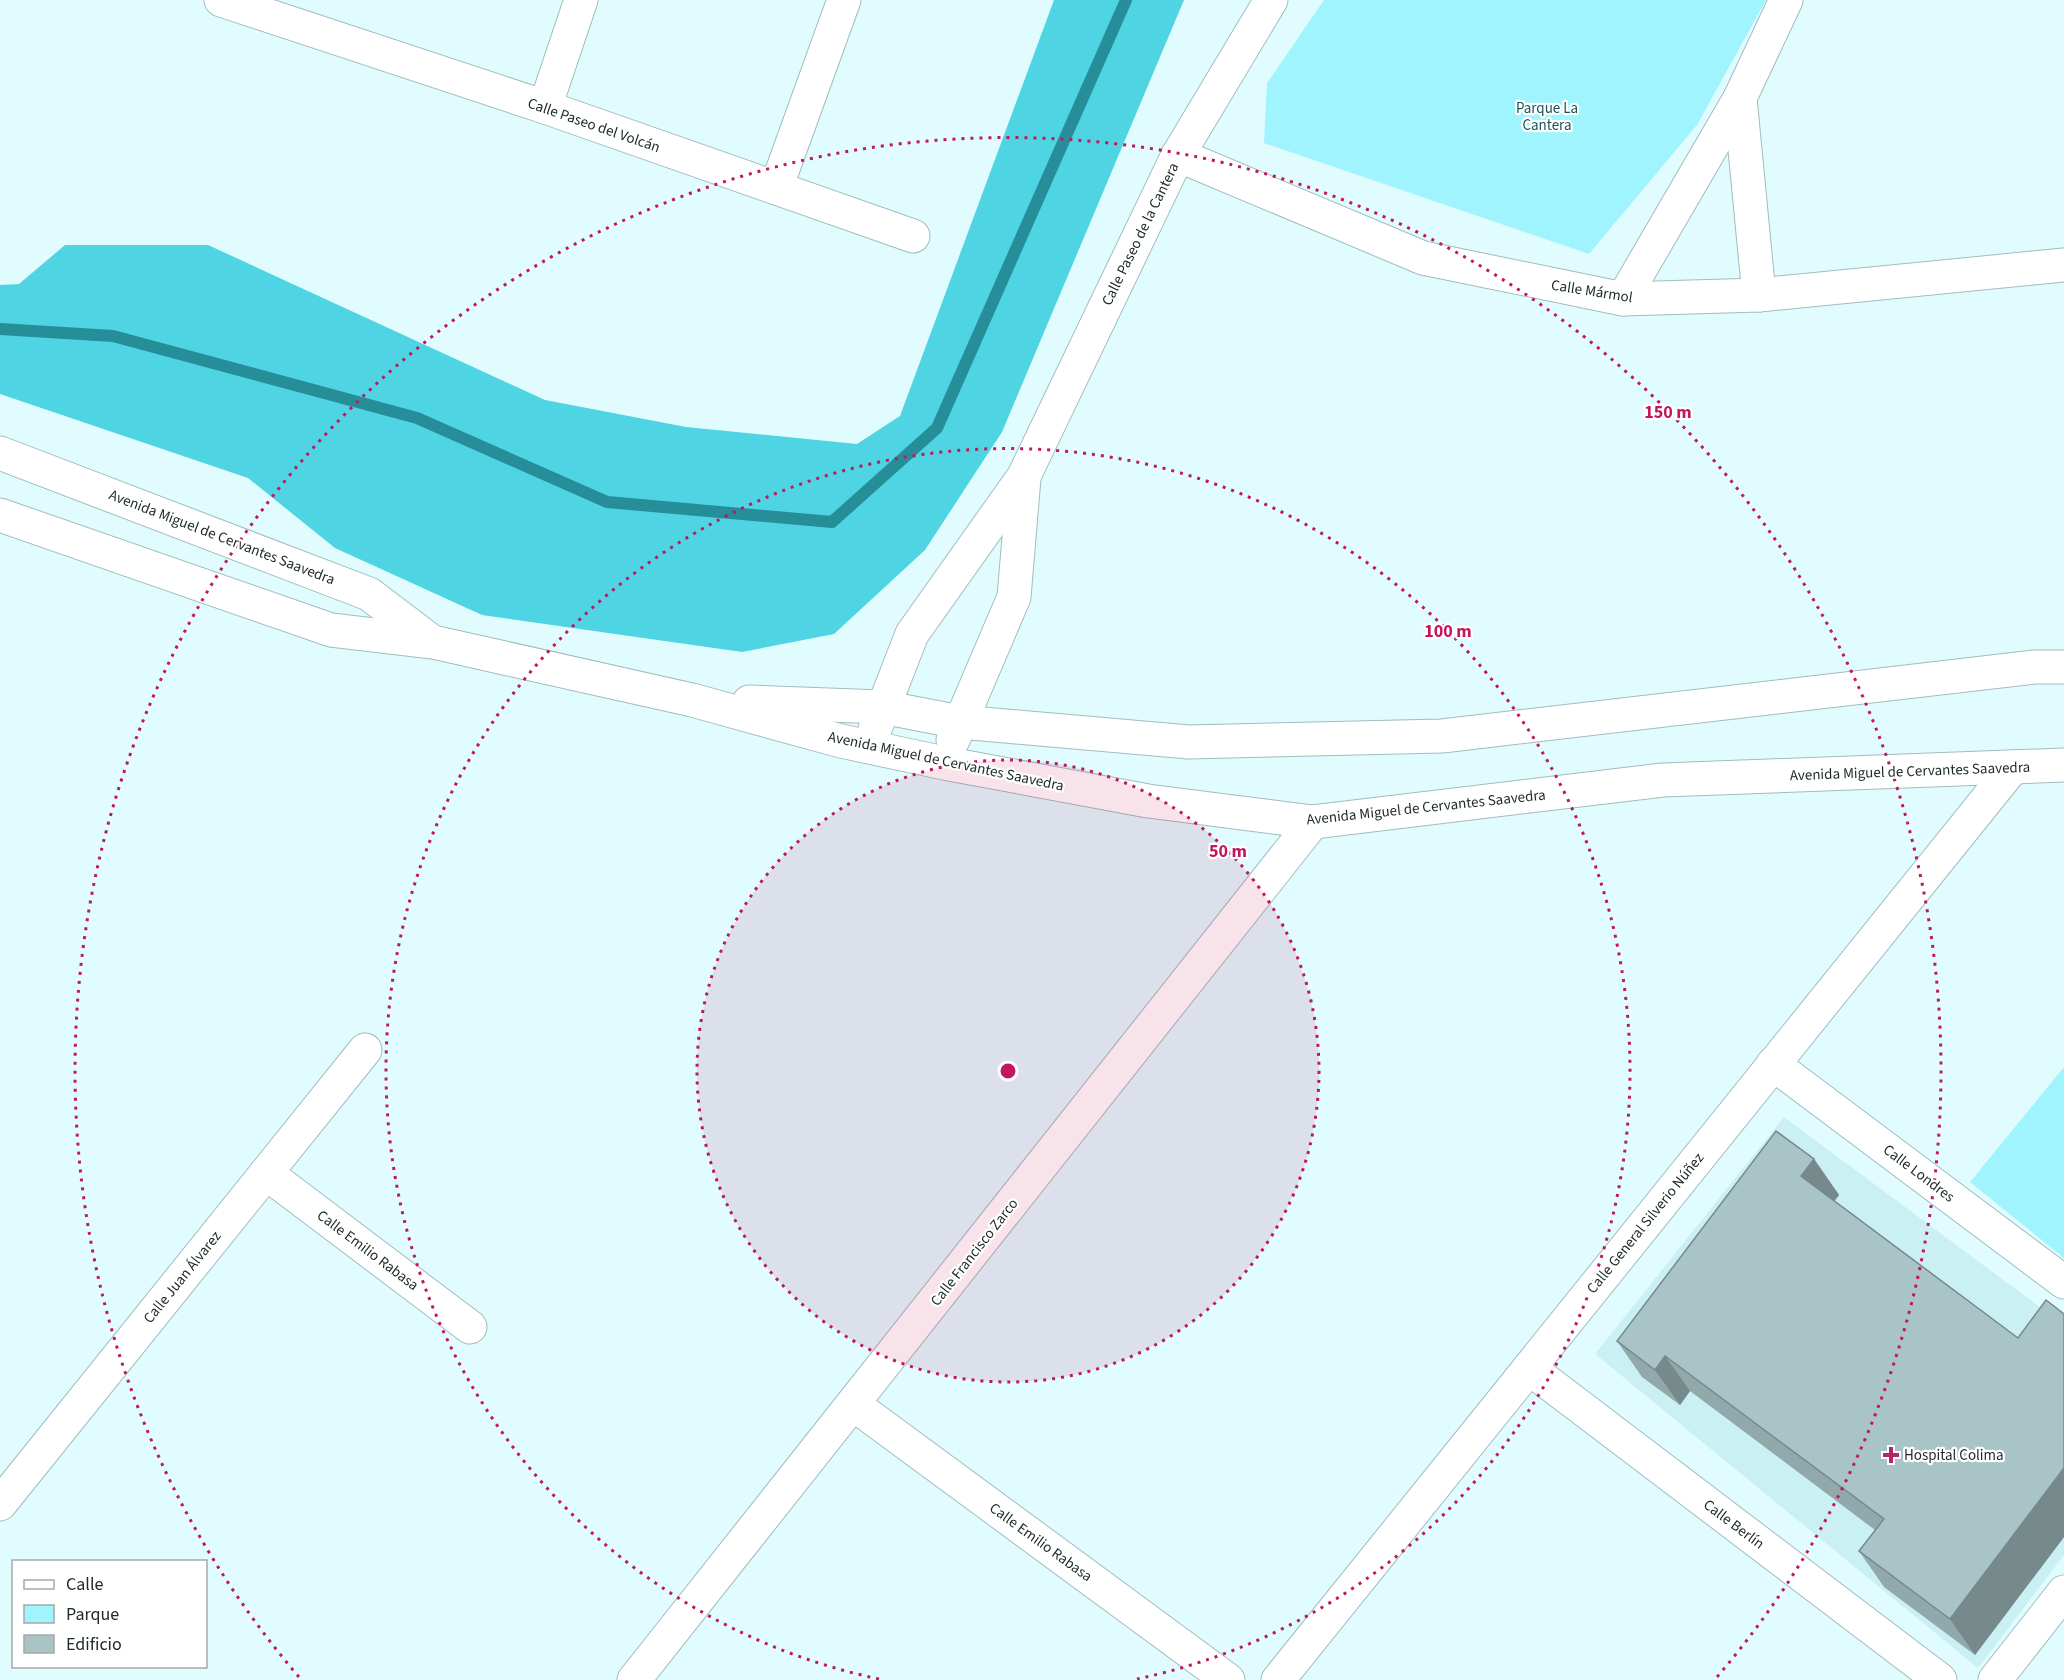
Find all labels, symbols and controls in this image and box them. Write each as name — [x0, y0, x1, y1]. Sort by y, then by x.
street label: Calle Paseo del Volcán — [525, 93, 663, 158]
park label: Parque La Cantera — [1516, 98, 1578, 136]
street label: Calle Paseo de la Cantera — [1097, 159, 1184, 309]
street label: Calle Mármol — [1550, 275, 1634, 308]
text: 150 m — [1644, 400, 1692, 425]
street label: Avenida Miguel de Cervantes Saavedra — [106, 485, 338, 590]
text: 100 m — [1424, 619, 1472, 644]
street label: Avenida Miguel de Cervantes Saavedra — [826, 726, 1066, 797]
street label: Avenida Miguel de Cervantes Saavedra — [1789, 757, 2031, 786]
street label: Avenida Miguel de Cervantes Saavedra — [1305, 784, 1547, 831]
text: 50 m — [1209, 839, 1247, 864]
centre of rings — [998, 1061, 1018, 1081]
street label: Calle Londres — [1879, 1140, 1959, 1207]
street label: Calle General Silverio Núñez — [1582, 1148, 1709, 1298]
street label: Calle Francisco Zarco — [926, 1194, 1023, 1311]
street label: Calle Emilio Rabasa — [312, 1205, 423, 1296]
street label: Calle Juan Álvarez — [139, 1227, 226, 1328]
place label: Hospital Colima — [1904, 1445, 2004, 1466]
marker: Hospital Colima — [1882, 1446, 1900, 1464]
street label: Calle Berlín — [1699, 1495, 1769, 1554]
street label: Calle Emilio Rabasa — [985, 1498, 1096, 1587]
legend — [12, 1560, 207, 1668]
text: Calle — [66, 1572, 104, 1597]
text: Parque — [66, 1602, 119, 1627]
text: Edificio — [66, 1632, 122, 1657]

